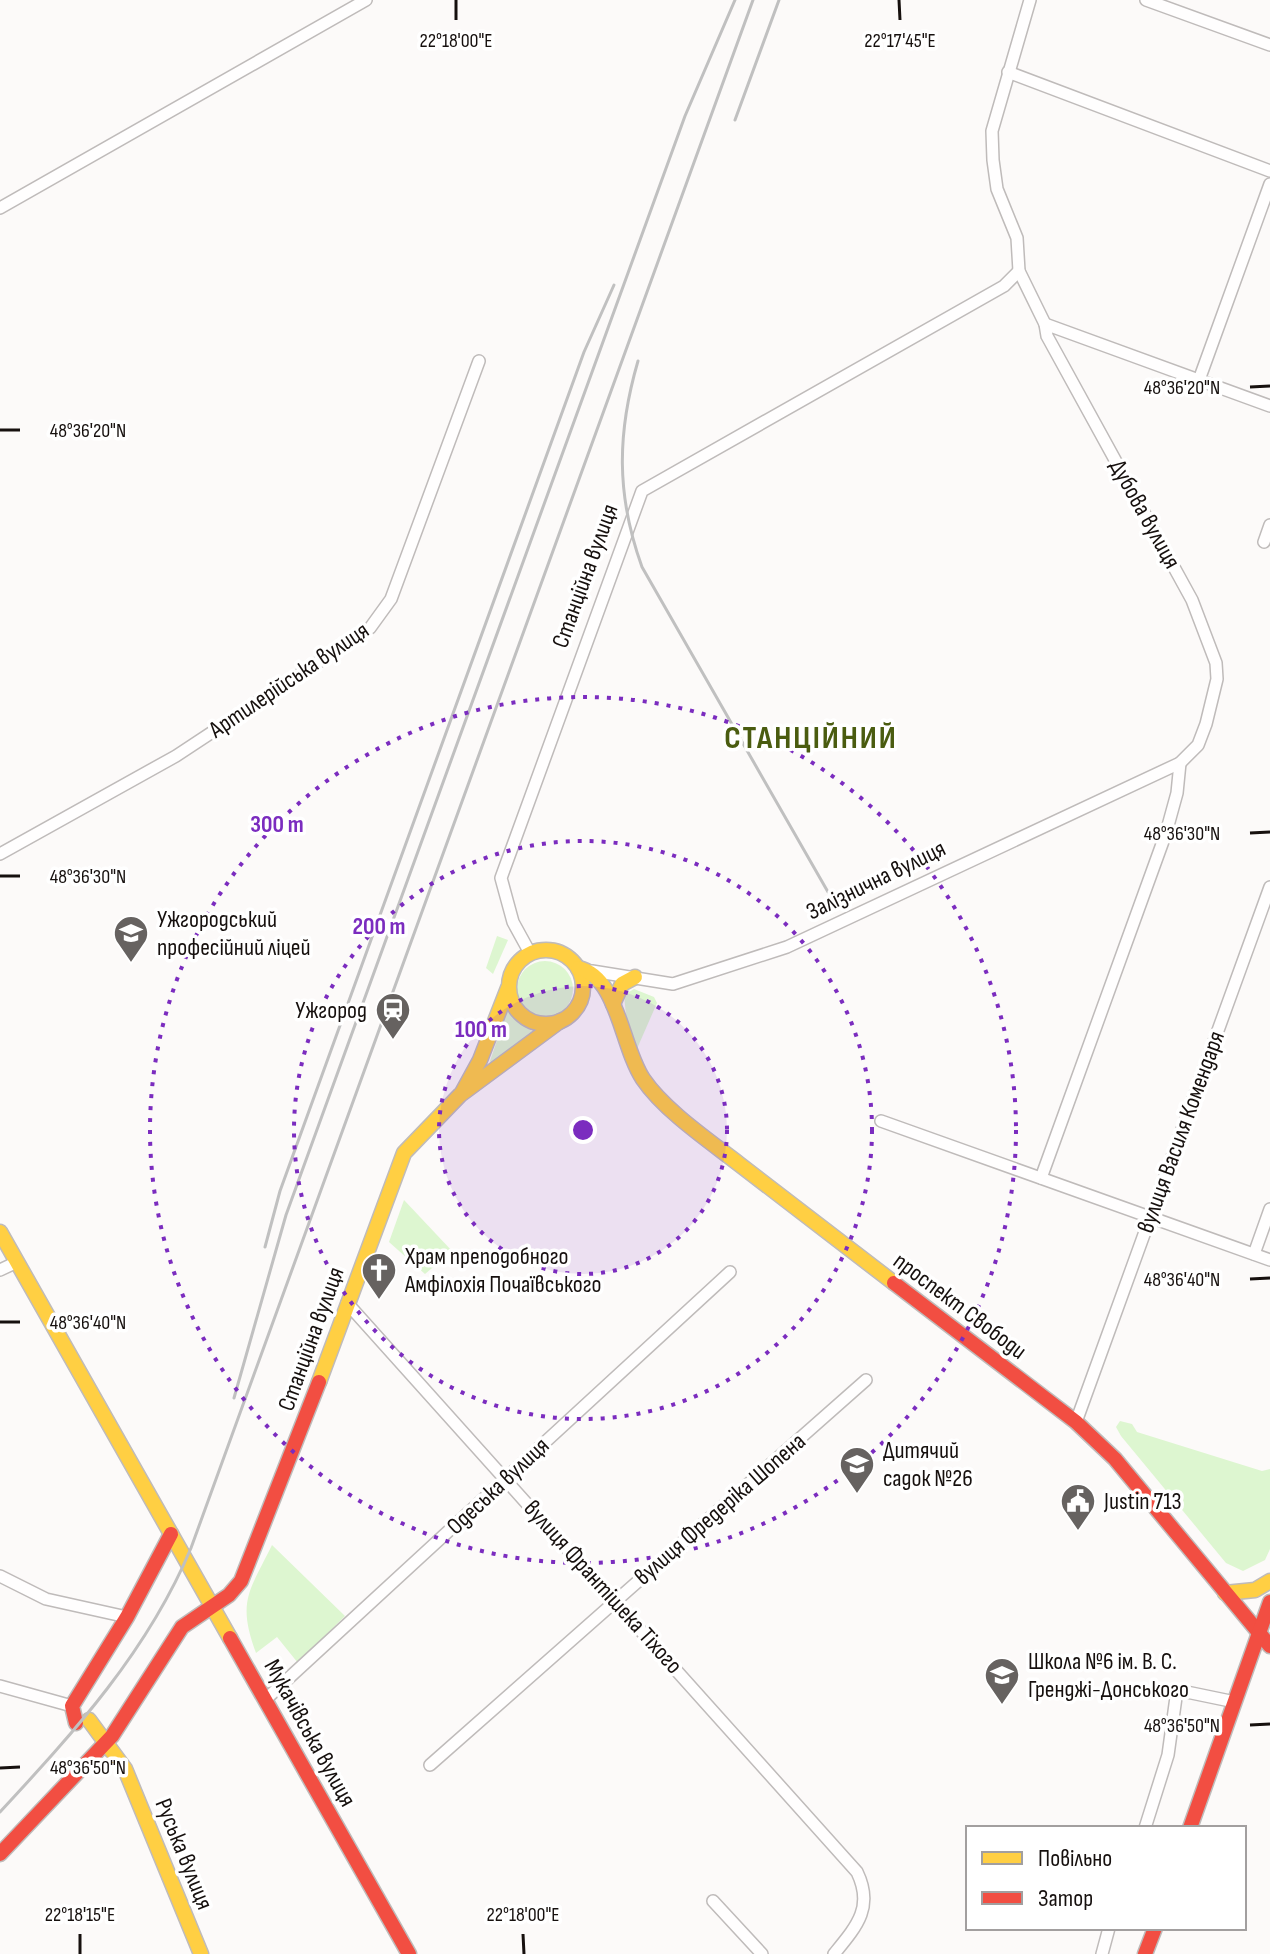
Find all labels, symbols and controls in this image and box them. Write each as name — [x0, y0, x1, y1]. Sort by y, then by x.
text: 22°18'00"E — [419, 29, 493, 53]
text: 22°17'45"E — [864, 29, 936, 53]
text: 48°36'20"N — [1144, 376, 1220, 400]
text: 48°36'20"N — [50, 419, 126, 443]
street label: Дубова вулиця — [1103, 454, 1187, 574]
street label: Станційна вулиця — [546, 500, 624, 652]
street label: Артилерійська вулиця — [203, 616, 375, 745]
district label: СТАНЦІЙНИЙ — [724, 719, 898, 758]
text: 300 m — [250, 810, 304, 839]
text: 48°36'30"N — [1144, 822, 1220, 846]
street label: Залізнична вулиця — [802, 834, 950, 926]
text: 48°36'30"N — [50, 865, 126, 889]
place label: Ужгородський професійний ліцей — [157, 905, 310, 962]
text: 200 m — [352, 912, 406, 941]
school or university icon: Ужгородський професійний ліцей — [112, 914, 150, 964]
station icon: Ужгород — [374, 991, 412, 1041]
place label: Ужгород — [295, 996, 367, 1025]
text: 100 m — [455, 1015, 507, 1044]
street label: вулиця Василя Комендаря — [1131, 1027, 1231, 1237]
centre of rings — [569, 1116, 597, 1144]
place label: Храм преподобного Амфілохія Почаївського — [404, 1242, 602, 1299]
street label: проспект Свободи — [888, 1246, 1032, 1366]
church icon: Храм преподобного Амфілохія Почаївського — [360, 1251, 398, 1301]
street label: Станційна вулиця — [272, 1263, 350, 1415]
text: 48°36'40"N — [1144, 1268, 1220, 1292]
text: 48°36'40"N — [50, 1311, 126, 1335]
street label: вулиця Фредеріка Шопена — [629, 1427, 811, 1591]
street label: Одеська вулиця — [441, 1431, 555, 1541]
place label: Дитячий садок №26 — [883, 1436, 973, 1493]
school or university icon: Дитячий садок №26 — [838, 1445, 876, 1495]
public building icon: Justin 713 — [1059, 1482, 1097, 1532]
place label: Justin 713 — [1103, 1487, 1182, 1516]
street label: вулиця Франтішека Тіхого — [517, 1494, 689, 1680]
place label: Школа №6 ім. В. С. Гренджі-Донського — [1028, 1647, 1189, 1704]
street label: Мукачівська вулиця — [258, 1654, 362, 1812]
school or university icon: Школа №6 ім. В. С. Гренджі-Донського — [983, 1656, 1021, 1706]
text: 48°36'50"N — [1144, 1714, 1220, 1738]
text: 48°36'50"N — [50, 1756, 126, 1780]
street label: Руська вулиця — [149, 1794, 219, 1914]
legend — [966, 1826, 1246, 1930]
text: Повільно — [1038, 1844, 1112, 1873]
text: Затор — [1038, 1884, 1093, 1913]
text: 22°18'15"E — [45, 1903, 115, 1927]
text: 22°18'00"E — [486, 1903, 560, 1927]

